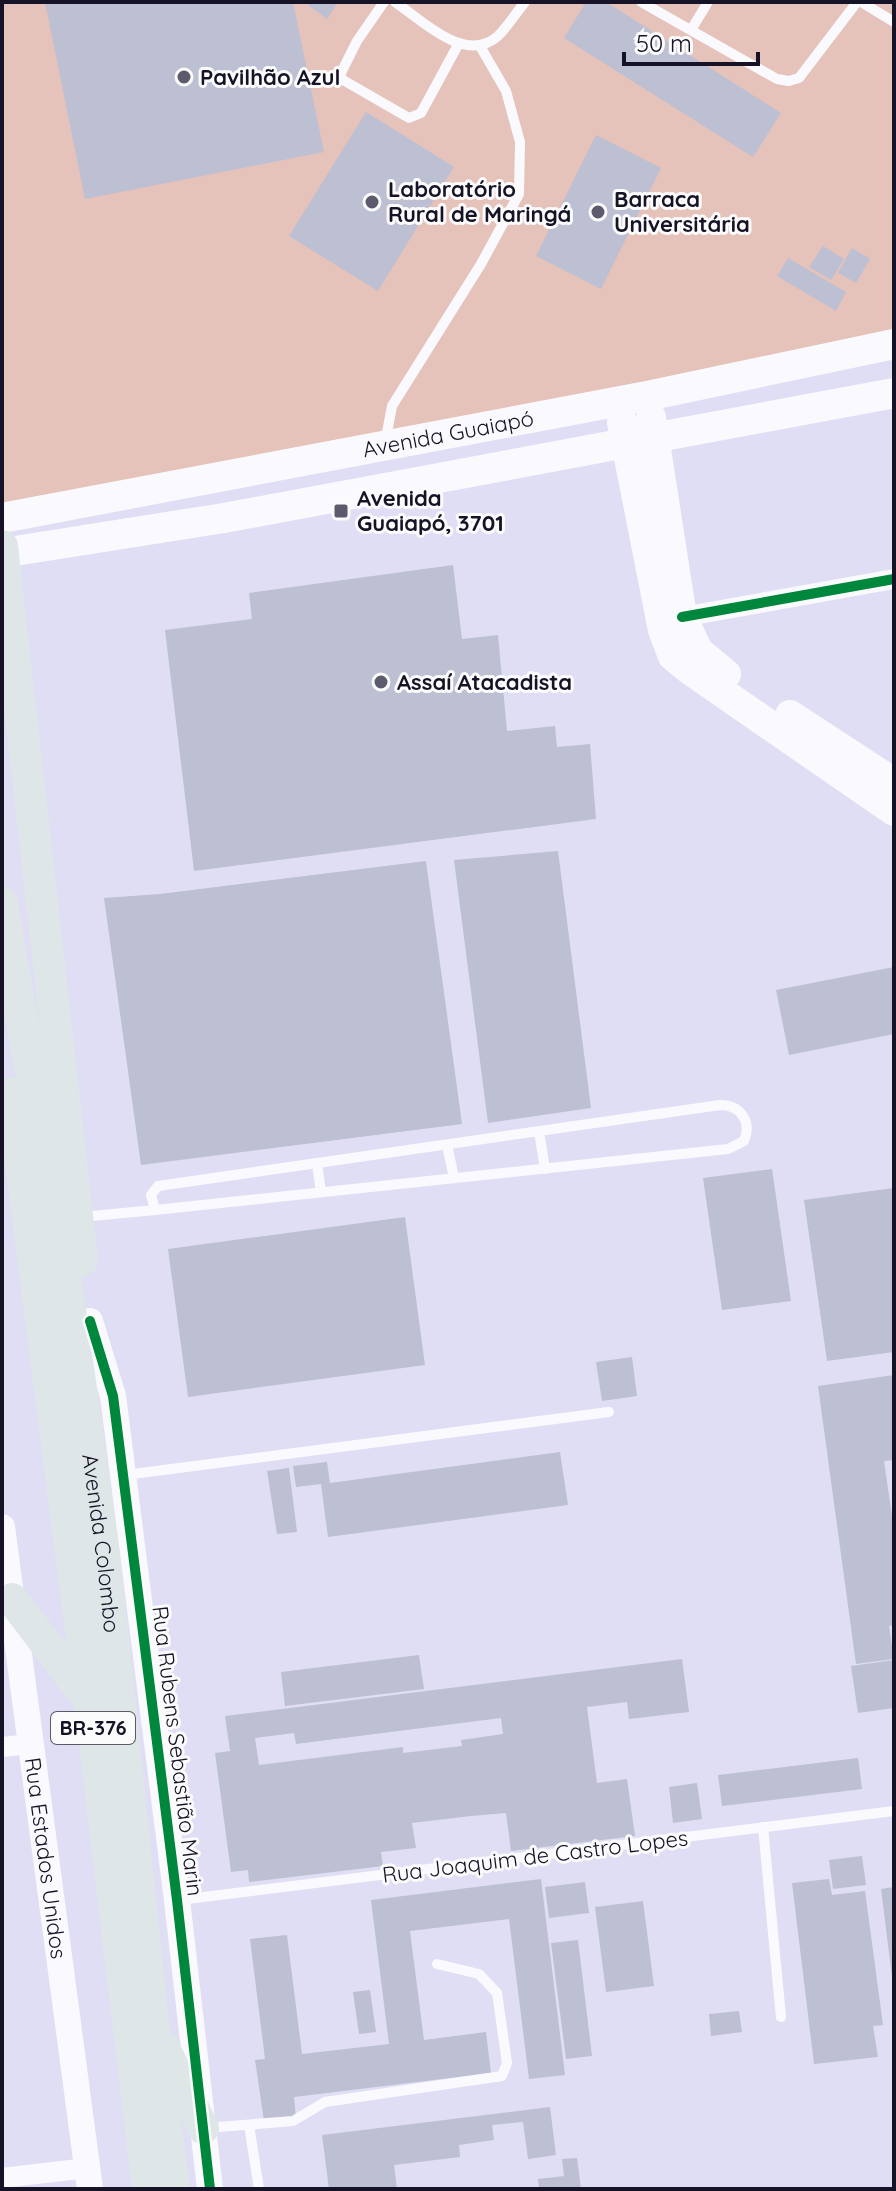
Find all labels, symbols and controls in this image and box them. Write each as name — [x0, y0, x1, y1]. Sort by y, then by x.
scale bar — [624, 16, 758, 66]
text: 50 m — [636, 28, 692, 58]
place label: Pavilhão Azul — [200, 63, 340, 91]
marker: Pavilhão Azul — [175, 68, 193, 86]
place label: Laboratório Rural de Maringá — [388, 175, 571, 228]
place label: Barraca Universitária — [614, 185, 750, 238]
marker: Laboratório Rural de Maringá — [363, 193, 381, 211]
marker: Barraca Universitária — [589, 203, 607, 221]
street label: Avenida Guaiapó — [360, 404, 536, 464]
place label: Avenida Guaiapó, 3701 — [357, 484, 504, 537]
marker: Avenida Guaiapó, 3701 — [332, 502, 350, 520]
place label: Assaí Atacadista — [397, 668, 572, 696]
marker: Assaí Atacadista — [372, 673, 390, 691]
street label: Avenida Colombo — [76, 1452, 126, 1634]
street label: Rua Rubens Sebastião Marin — [146, 1604, 210, 1898]
road number: BR-376 — [51, 1712, 135, 1744]
street label: Rua Estados Unidos — [19, 1756, 73, 1961]
street label: Rua Joaquim de Castro Lopes — [381, 1823, 689, 1889]

